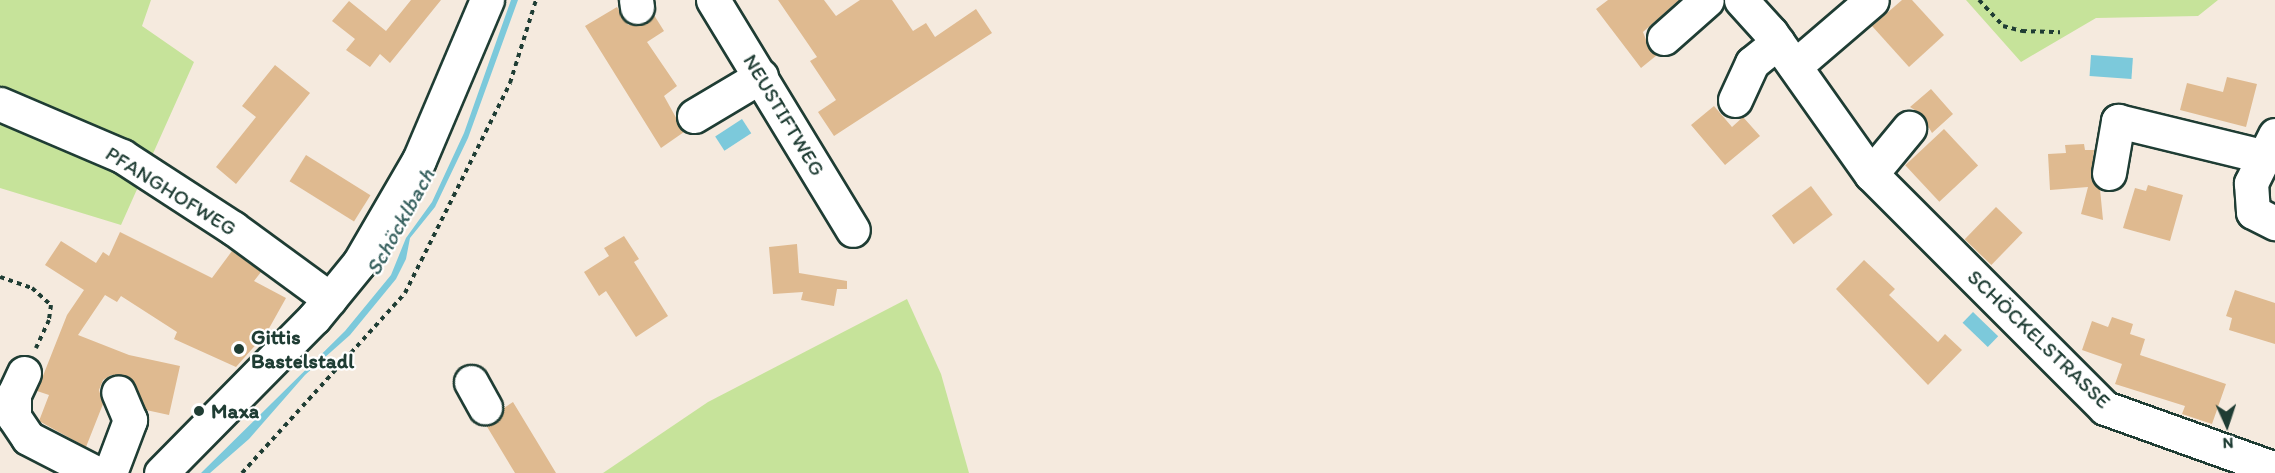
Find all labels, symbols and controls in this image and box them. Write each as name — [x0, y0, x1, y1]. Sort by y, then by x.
street label: NEUSTIFTWEG — [738, 49, 830, 181]
street label: PFANGHOFWEG — [101, 141, 241, 241]
water label: Schöcklbach — [360, 164, 440, 280]
street label: SCHÖCKELSTRASSE — [1962, 264, 2116, 414]
place label: Gittis Bastelstadl — [251, 324, 354, 374]
marker: Gittis Bastelstadl — [232, 342, 246, 356]
north arrow — [2197, 395, 2257, 455]
place label: Maxa — [211, 398, 259, 424]
marker: Maxa — [192, 404, 206, 418]
text: N — [2222, 434, 2234, 453]

